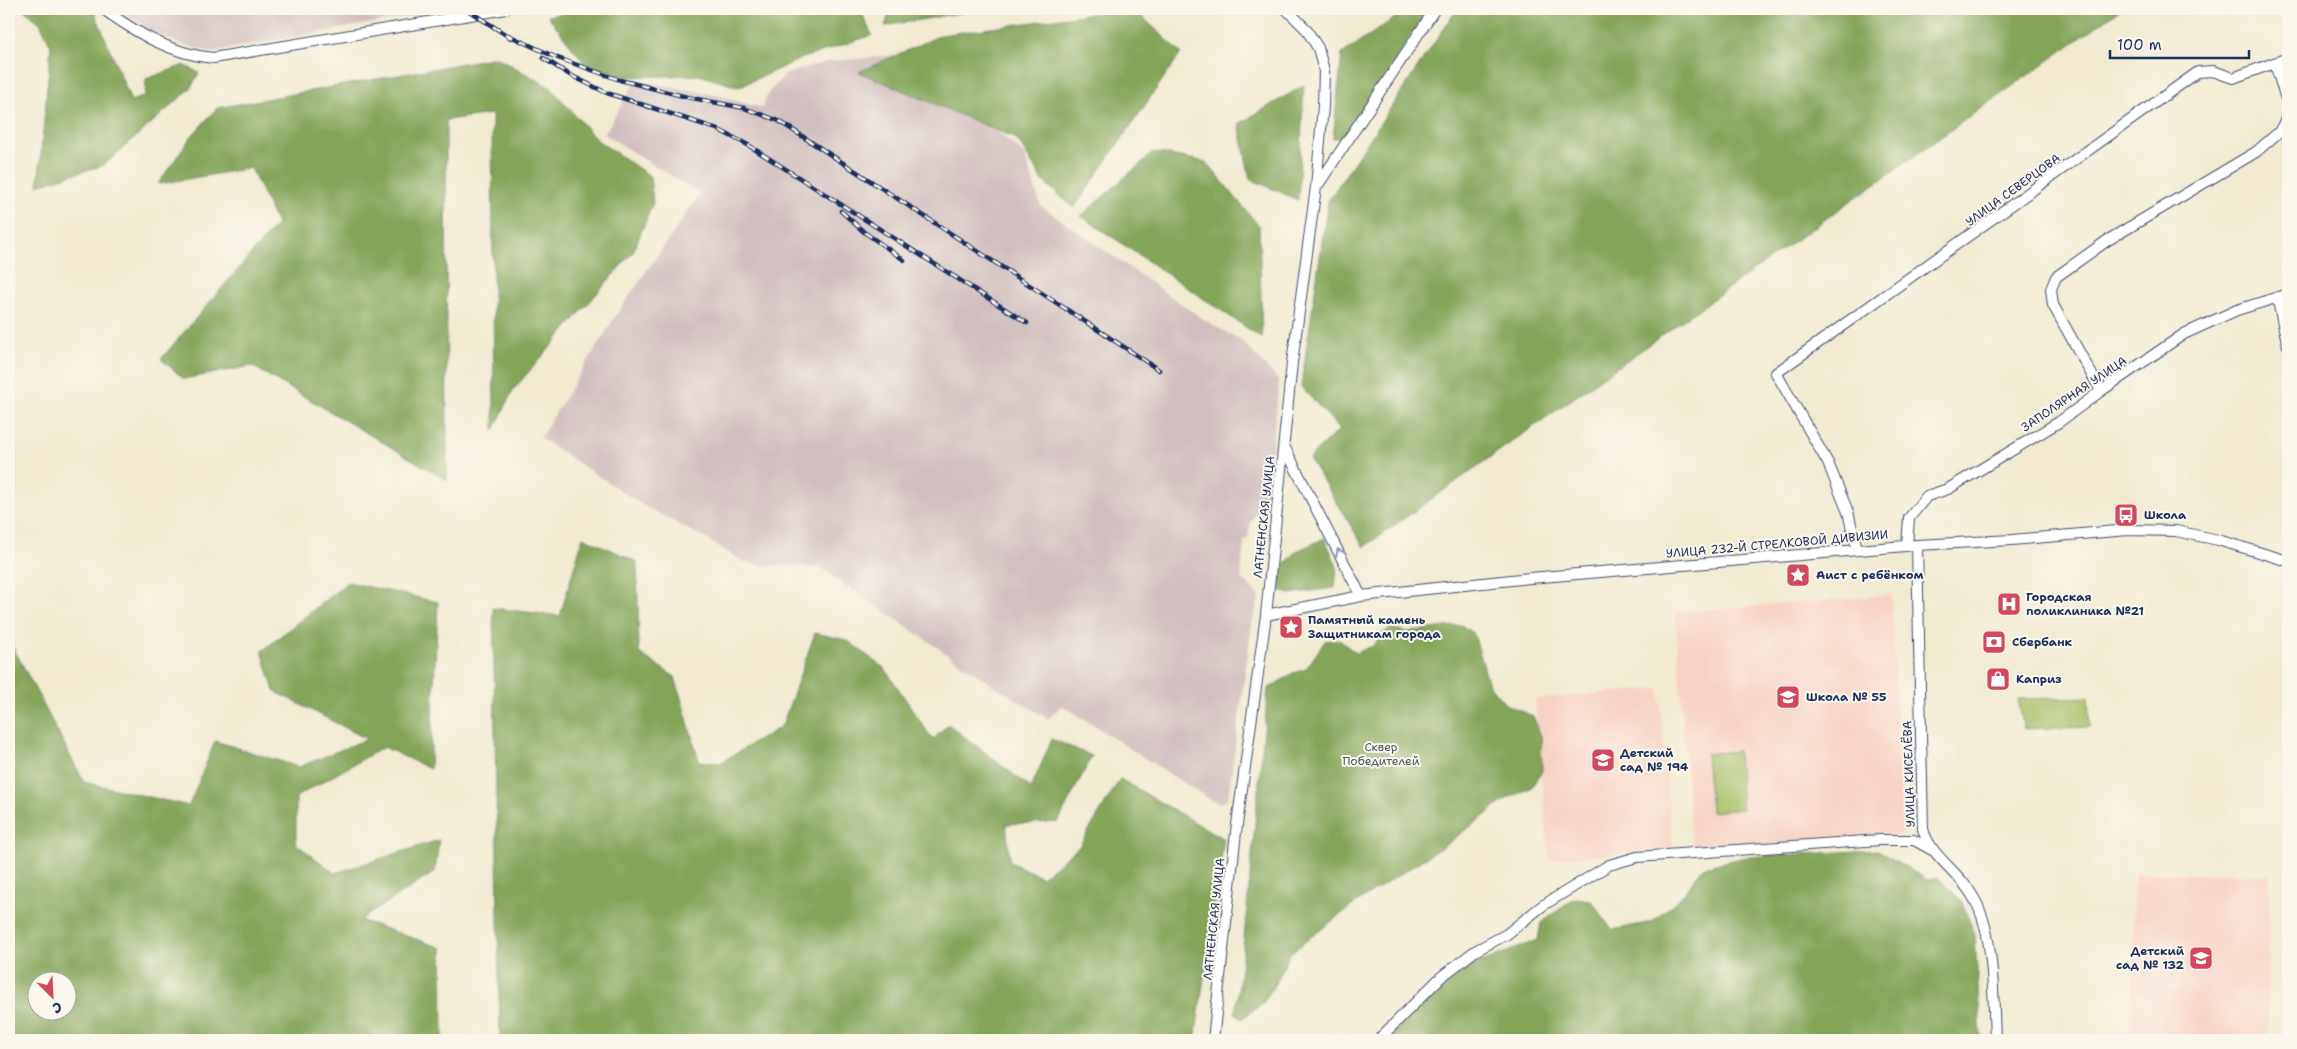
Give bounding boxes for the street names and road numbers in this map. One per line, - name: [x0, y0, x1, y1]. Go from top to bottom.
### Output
- street label: УЛИЦА СЕВЕРЦОВА: [1962, 150, 2064, 230]
- street label: ЗАПОЛЯРНАЯ УЛИЦА: [2018, 353, 2130, 435]
- street label: ЛАТНЕНСКАЯ УЛИЦА: [1250, 455, 1278, 579]
- street label: УЛИЦА 232-Й СТРЕЛКОВОЙ ДИВИЗИИ: [1665, 526, 1889, 562]
- street label: УЛИЦА КИСЕЛЁВА: [1899, 720, 1919, 828]
- street label: ЛАТНЕНСКАЯ УЛИЦА: [1200, 857, 1228, 981]

